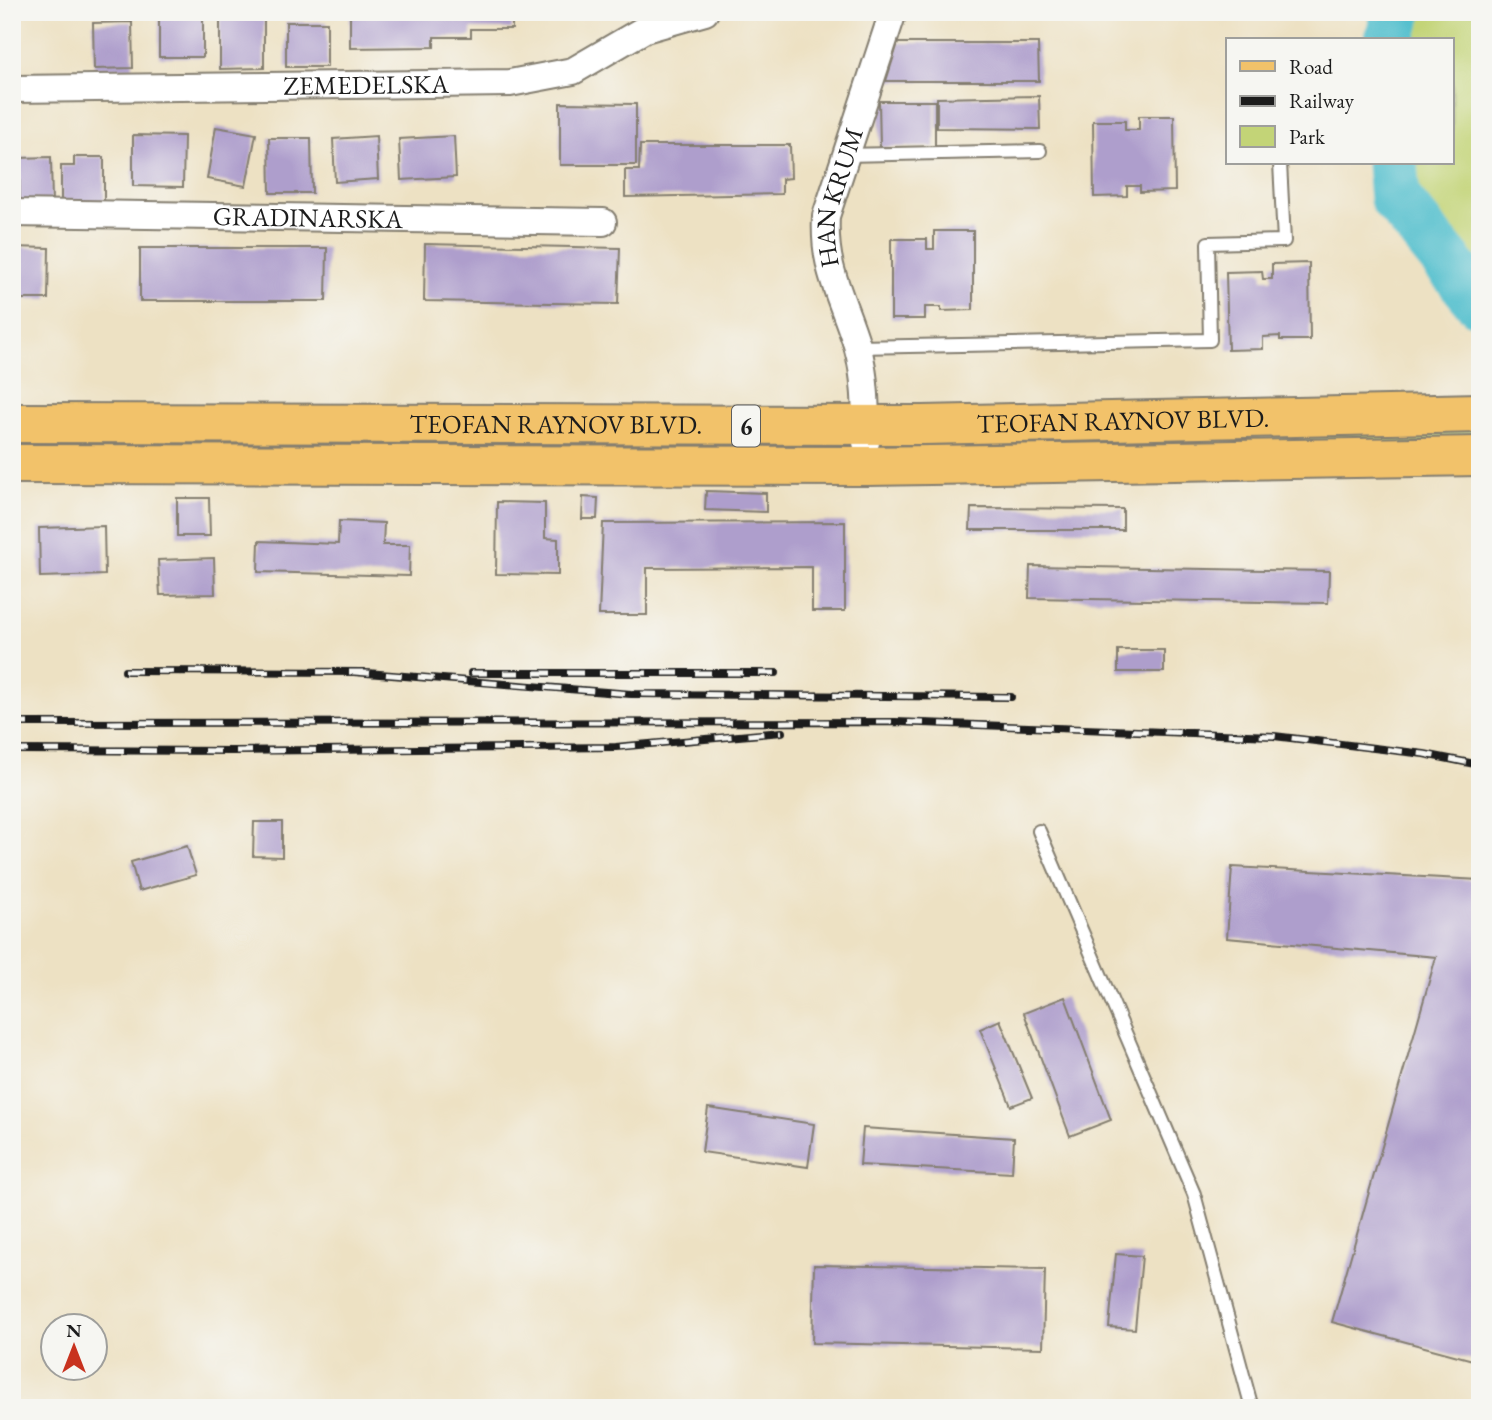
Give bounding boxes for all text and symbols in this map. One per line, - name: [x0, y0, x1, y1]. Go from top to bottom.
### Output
- legend: [1226, 38, 1454, 164]
- text: Road: [1289, 53, 1333, 80]
- street label: ZEMEDELSKA: [283, 67, 450, 103]
- text: Railway: [1289, 87, 1355, 114]
- street label: HAN KRUM: [808, 123, 871, 270]
- text: Park: [1289, 123, 1326, 150]
- street label: GRADINARSKA: [213, 199, 404, 236]
- street label: TEOFAN RAYNOV BLVD.: [976, 401, 1270, 441]
- road number: 6: [732, 405, 760, 446]
- street label: TEOFAN RAYNOV BLVD.: [410, 407, 702, 442]
- north arrow: [38, 1312, 108, 1382]
- text: N: [66, 1318, 82, 1343]

